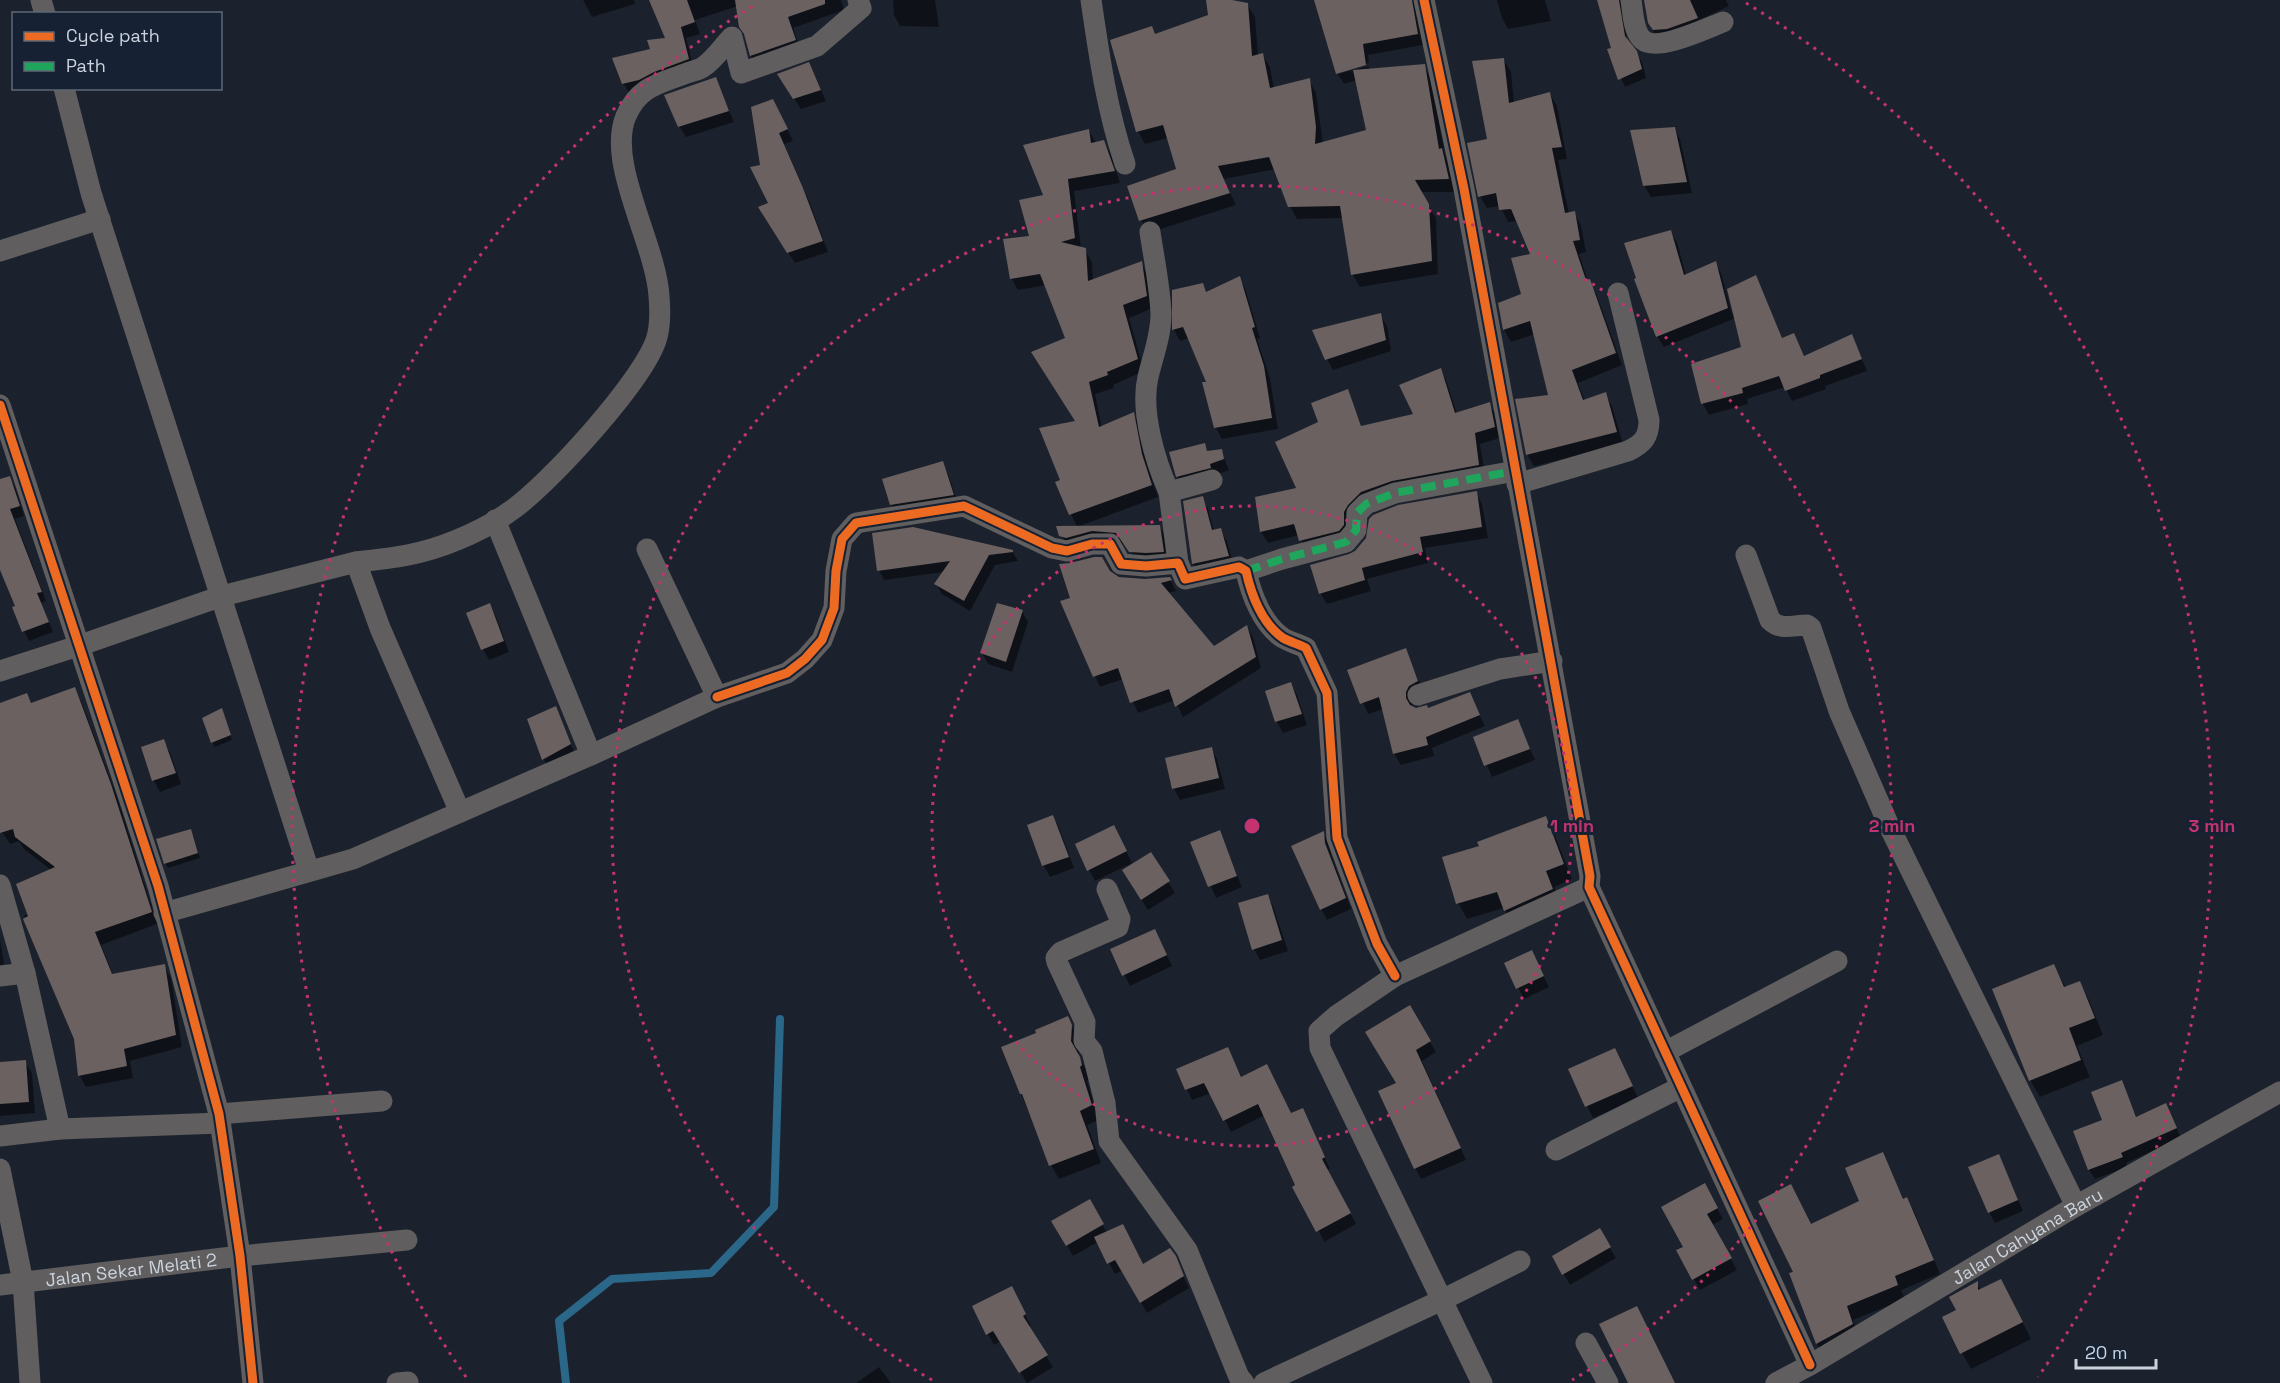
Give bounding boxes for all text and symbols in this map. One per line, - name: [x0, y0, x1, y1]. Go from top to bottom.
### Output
- legend: [12, 12, 222, 90]
- text: Cycle path: [66, 24, 160, 47]
- text: Path: [66, 54, 106, 77]
- text: 1 min: [1550, 814, 1594, 837]
- text: 2 min: [1869, 814, 1915, 837]
- text: 3 min: [2189, 814, 2235, 837]
- centre of rings: [1242, 816, 1262, 836]
- street label: Jalan Cahyana Baru: [1947, 1182, 2106, 1289]
- street label: Jalan Sekar Melati 2: [44, 1247, 218, 1291]
- scale bar: [2076, 1332, 2156, 1370]
- text: 20 m: [2085, 1341, 2128, 1364]

